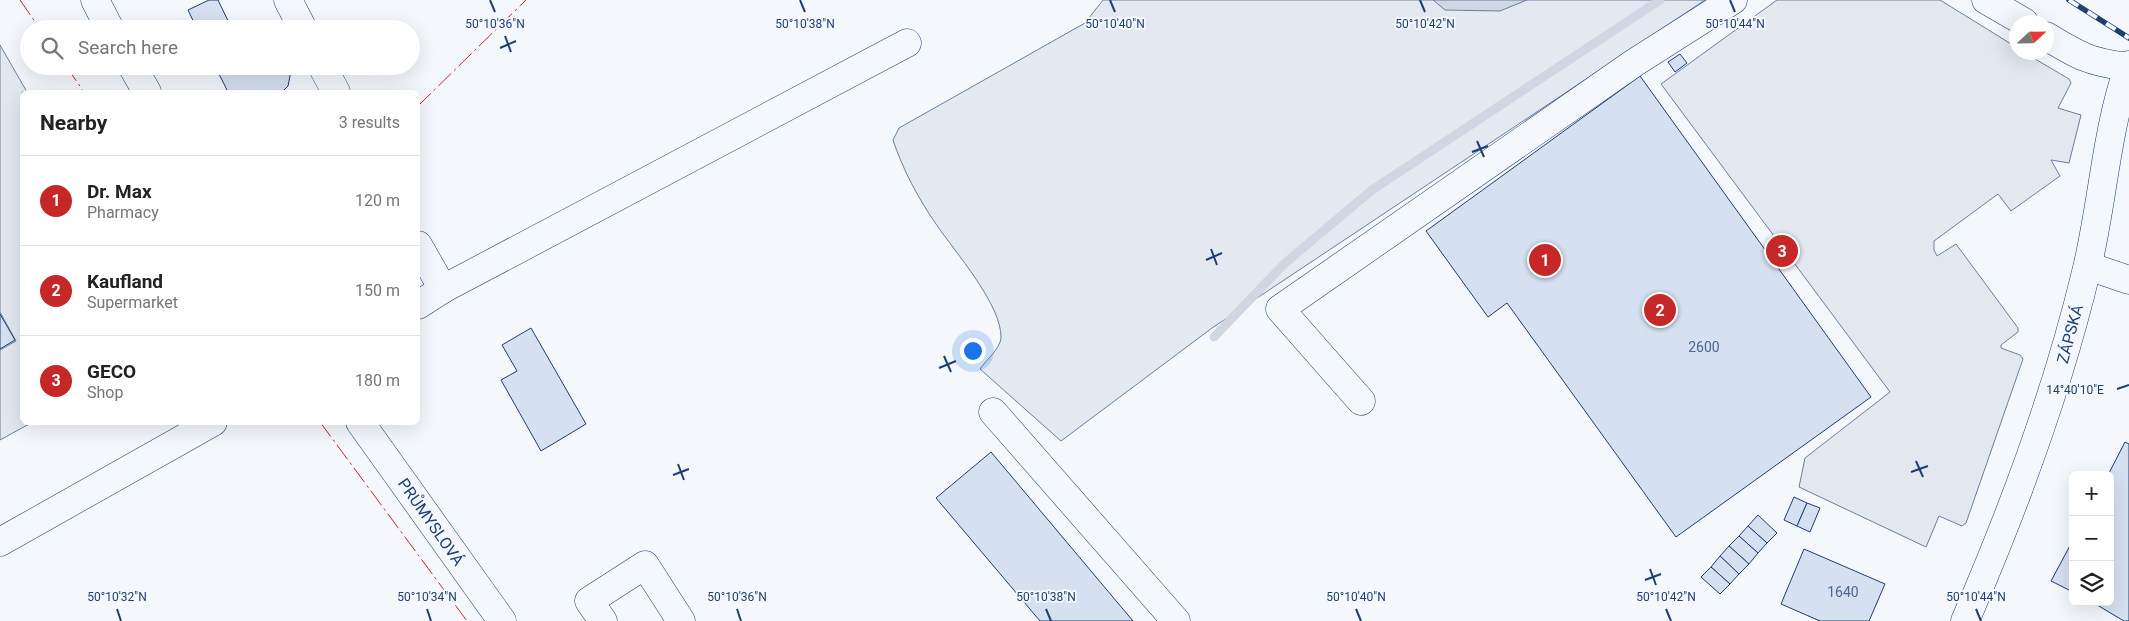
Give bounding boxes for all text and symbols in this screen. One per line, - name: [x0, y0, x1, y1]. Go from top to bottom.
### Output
- north arrow: [2009, 15, 2054, 60]
- text: 50°10'36"N: [465, 17, 525, 31]
- text: 50°10'38"N: [775, 17, 835, 31]
- text: 50°10'40"N: [1085, 17, 1145, 31]
- text: 50°10'42"N: [1395, 17, 1455, 31]
- text: 50°10'44"N: [1705, 17, 1765, 31]
- search box: [20, 20, 420, 75]
- icon: search: [38, 34, 66, 62]
- text: Search here: [78, 36, 178, 59]
- text: Nearby: [40, 111, 107, 135]
- text: 3 results: [339, 113, 400, 132]
- text: Dr. Max: [87, 180, 152, 203]
- text: 1: [51, 191, 61, 210]
- text: 120 m: [355, 191, 400, 210]
- text: Pharmacy: [87, 203, 159, 222]
- pin: 3: [1766, 232, 1798, 270]
- pin: 1: [1529, 241, 1561, 279]
- text: Kaufland: [87, 270, 163, 293]
- text: 2: [51, 281, 61, 300]
- text: 150 m: [355, 281, 400, 300]
- pin: 2: [1644, 291, 1676, 329]
- text: Supermarket: [87, 293, 178, 312]
- street label: ZÁPSKÁ: [2053, 302, 2087, 366]
- your location: [960, 338, 986, 364]
- house number: 2600: [1688, 339, 1720, 355]
- text: GECO: [87, 360, 136, 383]
- text: 3: [51, 371, 61, 390]
- text: 180 m: [355, 371, 400, 390]
- text: Shop: [87, 383, 123, 402]
- text: 14°40'10"E: [2046, 383, 2104, 397]
- map controls: [2069, 471, 2114, 606]
- button: +: [2069, 471, 2114, 516]
- street label: PRŮMYSLOVÁ: [394, 474, 469, 570]
- button: −: [2069, 516, 2114, 561]
- button: layers: [2069, 561, 2114, 606]
- house number: 1640: [1827, 584, 1859, 600]
- text: 50°10'32"N: [87, 590, 147, 604]
- text: 50°10'34"N: [397, 590, 457, 604]
- text: 50°10'36"N: [707, 590, 767, 604]
- text: 50°10'38"N: [1016, 590, 1076, 604]
- text: 50°10'40"N: [1326, 590, 1386, 604]
- text: 50°10'42"N: [1636, 590, 1696, 604]
- text: 50°10'44"N: [1946, 590, 2006, 604]

